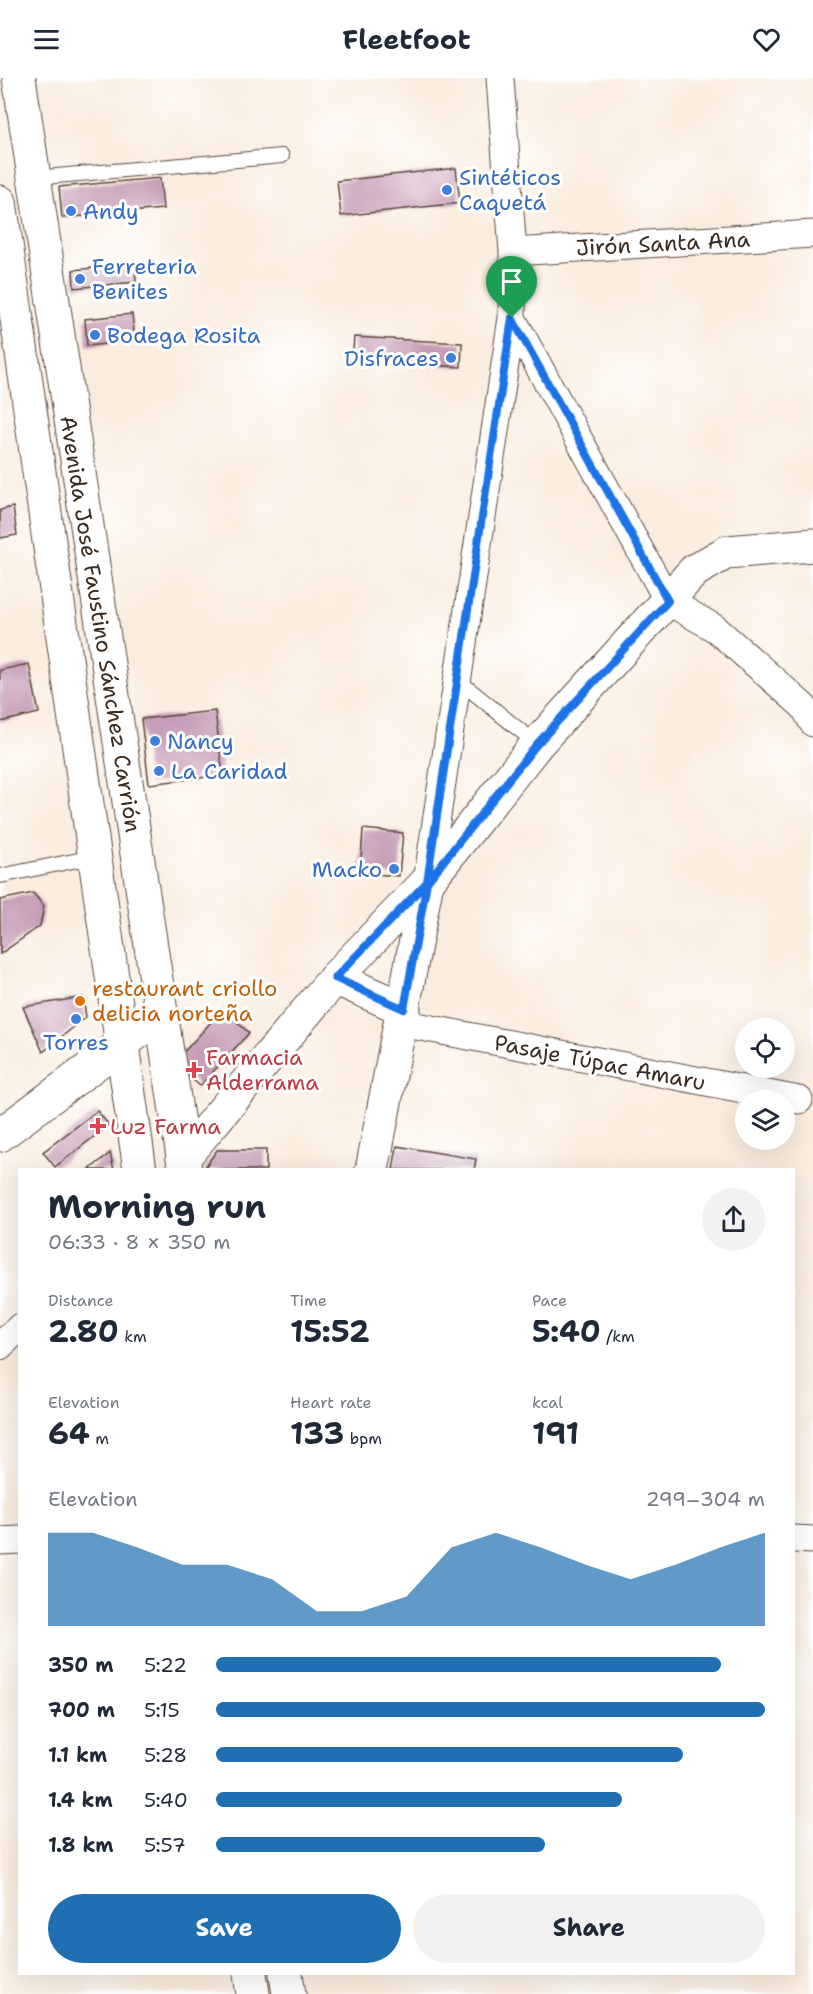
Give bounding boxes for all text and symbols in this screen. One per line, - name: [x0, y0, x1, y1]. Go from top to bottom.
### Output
- text: Fleetfoot: [342, 21, 471, 58]
- icon: menu: [30, 23, 63, 56]
- icon: heart: [750, 23, 783, 56]
- place label: Sintéticos Caquetá: [459, 163, 561, 217]
- marker: Sintéticos Caquetá: [440, 183, 454, 197]
- place label: Andy: [83, 197, 139, 226]
- marker: Andy: [64, 204, 78, 218]
- street label: Jirón Santa Ana: [575, 224, 751, 263]
- place label: Ferreteria Benites: [92, 252, 197, 306]
- pin: [486, 256, 537, 318]
- icon: arrive: [495, 265, 528, 298]
- marker: Ferreteria Benites: [73, 272, 87, 286]
- place label: Bodega Rosita: [107, 321, 261, 350]
- marker: Bodega Rosita: [88, 328, 102, 342]
- place label: Disfraces: [344, 344, 439, 373]
- marker: Disfraces: [444, 351, 458, 365]
- street label: Avenida José Faustino Sánchez Carrión: [53, 414, 148, 835]
- place label: Nancy: [167, 727, 234, 756]
- marker: Nancy: [148, 734, 162, 748]
- place label: La Caridad: [171, 757, 288, 786]
- marker: La Caridad: [152, 764, 166, 778]
- place label: Macko: [312, 855, 382, 884]
- marker: Macko: [387, 862, 401, 876]
- place label: restaurant criollo delicia norteña: [92, 974, 277, 1028]
- marker: restaurant criollo delicia norteña: [73, 994, 87, 1008]
- marker: Torres: [69, 1012, 83, 1026]
- map controls: [735, 1018, 795, 1150]
- button: locate: [735, 1018, 795, 1078]
- place label: Torres: [43, 1028, 109, 1057]
- street label: Pasaje Túpac Amaru: [492, 1028, 708, 1097]
- place label: Farmacia Alderrama: [206, 1043, 319, 1097]
- marker: Farmacia Alderrama: [187, 1063, 201, 1077]
- button: layers: [735, 1090, 795, 1150]
- place label: Luz Farma: [110, 1112, 221, 1141]
- marker: Luz Farma: [91, 1119, 105, 1133]
- text: Morning run: [48, 1184, 266, 1229]
- button: share: [702, 1188, 765, 1251]
- text: 06:33 · 8 × 350 m: [48, 1229, 231, 1255]
- text: Distance: [48, 1290, 114, 1311]
- text: Time: [290, 1290, 327, 1311]
- text: Pace: [532, 1290, 567, 1311]
- text: 2.80: [48, 1311, 119, 1352]
- text: 15:52: [290, 1311, 370, 1352]
- text: 5:40: [532, 1311, 601, 1352]
- text: km: [119, 1326, 147, 1347]
- text: /km: [601, 1326, 635, 1347]
- text: Elevation: [48, 1392, 120, 1413]
- text: Heart rate: [290, 1392, 372, 1413]
- text: kcal: [532, 1392, 563, 1413]
- text: 64: [48, 1413, 90, 1454]
- text: 133: [290, 1413, 344, 1454]
- text: 191: [532, 1413, 579, 1454]
- text: m: [90, 1428, 109, 1449]
- text: bpm: [344, 1428, 382, 1449]
- text: Elevation: [48, 1486, 138, 1512]
- text: 299–304 m: [646, 1486, 765, 1512]
- text: 350 m: [48, 1652, 113, 1678]
- text: 5:22: [144, 1652, 187, 1678]
- text: 700 m: [48, 1697, 115, 1723]
- text: 5:15: [144, 1697, 180, 1723]
- text: 1.1 km: [48, 1742, 107, 1768]
- text: 5:28: [144, 1742, 187, 1768]
- text: 1.4 km: [48, 1787, 113, 1813]
- text: 5:40: [144, 1787, 188, 1813]
- text: 1.8 km: [48, 1832, 114, 1858]
- text: 5:57: [144, 1832, 186, 1858]
- button: Save: [48, 1894, 401, 1963]
- button: Share: [413, 1894, 765, 1963]

